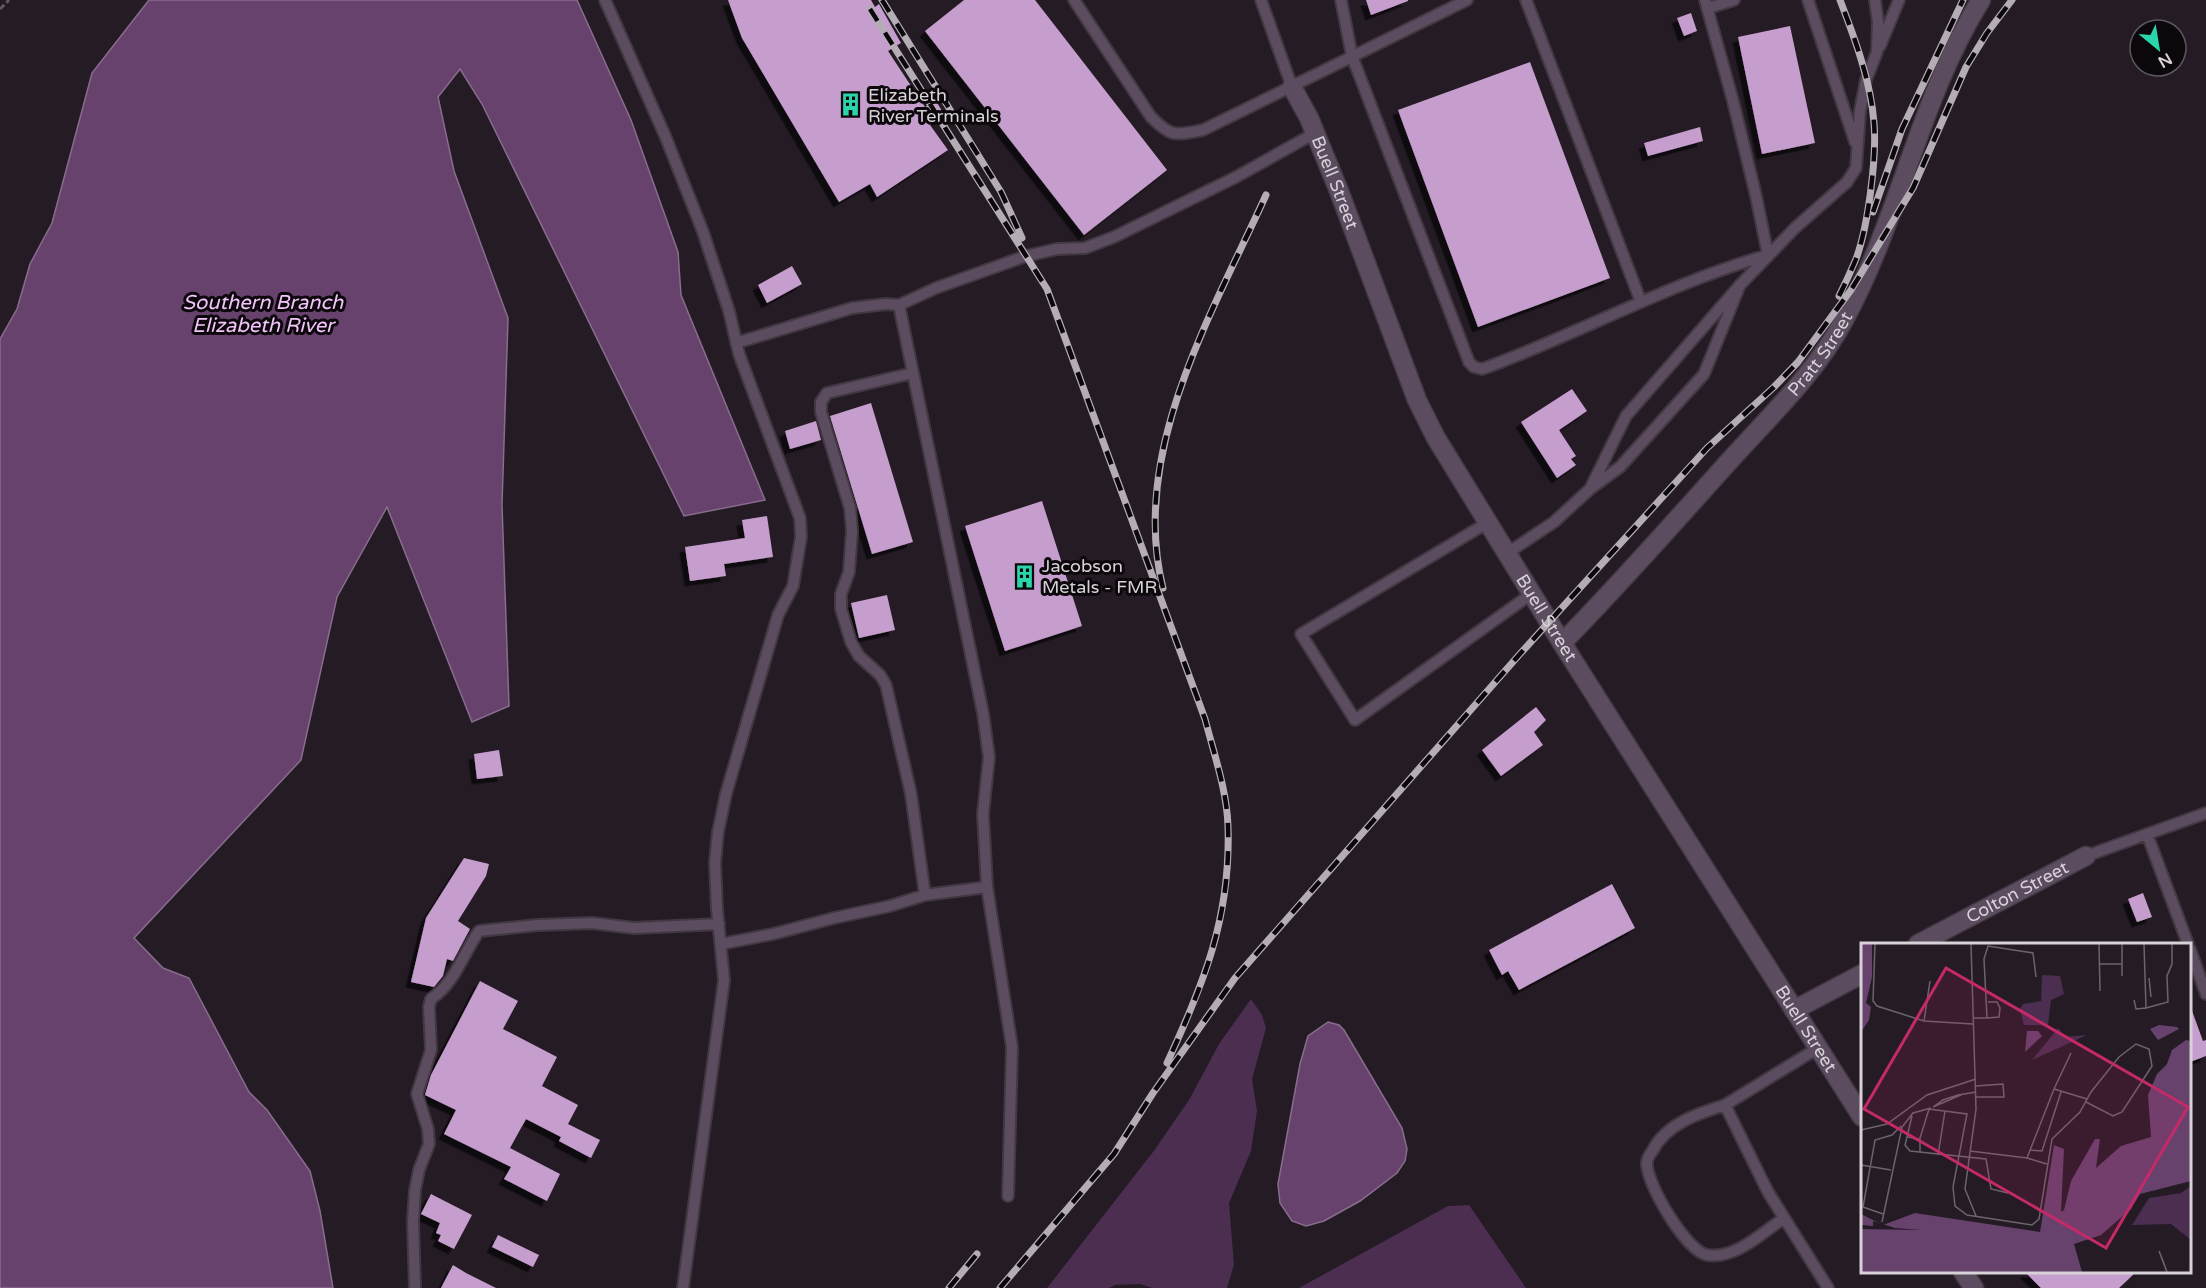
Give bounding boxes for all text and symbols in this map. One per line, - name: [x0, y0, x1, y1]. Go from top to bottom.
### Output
- north arrow: [2128, 18, 2188, 78]
- text: N: [2154, 48, 2176, 72]
- place label: Elizabeth River Terminals: [868, 84, 999, 127]
- building icon: Elizabeth River Terminals: [837, 92, 863, 118]
- street label: Buell Street: [1307, 133, 1363, 232]
- water label: Southern Branch Elizabeth River: [183, 291, 344, 338]
- street label: Pratt Street: [1783, 308, 1857, 401]
- place label: Jacobson Metals - FMR: [1042, 555, 1157, 598]
- building icon: Jacobson Metals - FMR: [1011, 563, 1037, 589]
- street label: Buell Street: [1511, 570, 1582, 666]
- street label: Colton Street: [1962, 856, 2072, 928]
- inset map: [1861, 943, 2191, 1273]
- street label: Buell Street: [1770, 981, 1842, 1076]

